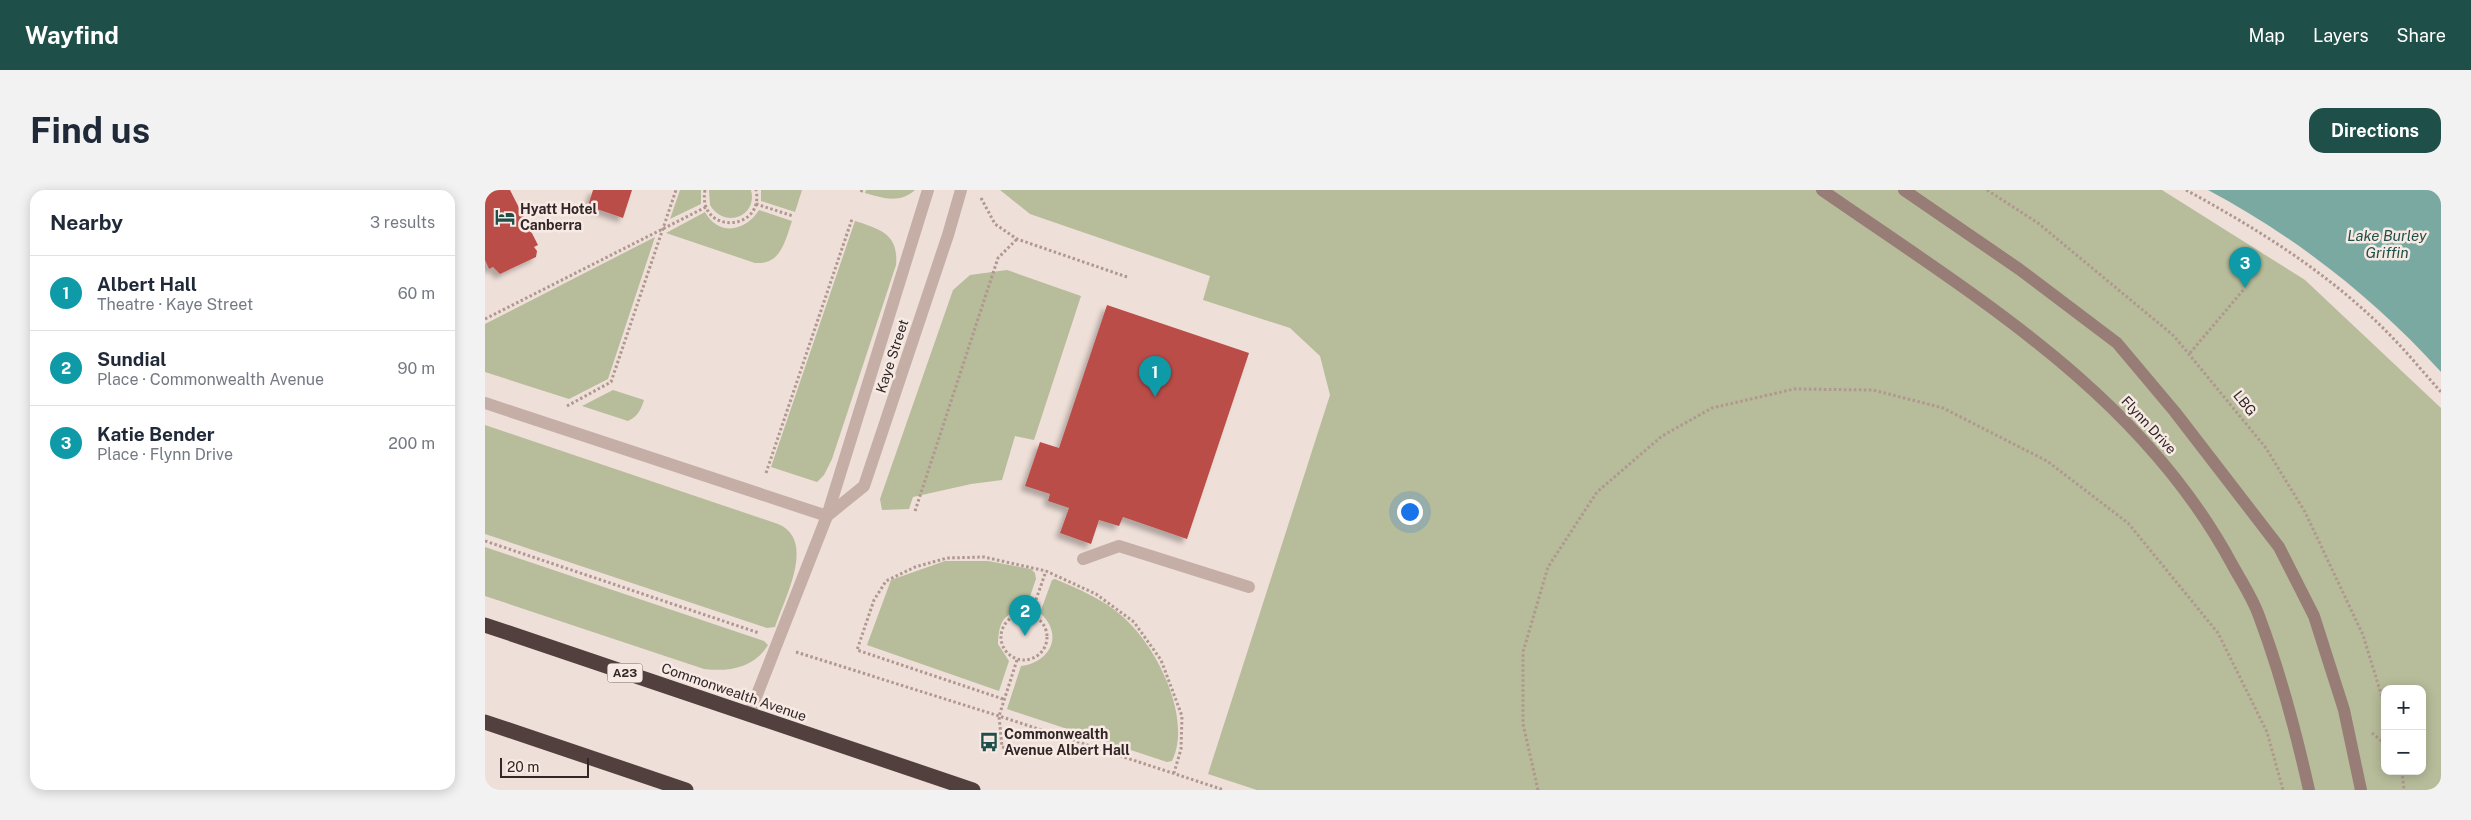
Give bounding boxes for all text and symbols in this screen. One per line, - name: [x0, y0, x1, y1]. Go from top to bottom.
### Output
- text: Wayfind: [25, 21, 119, 49]
- text: Map: [2249, 25, 2285, 46]
- text: Layers: [2313, 25, 2369, 46]
- text: Share: [2397, 25, 2446, 46]
- button: Directions: [2309, 108, 2441, 153]
- text: Find us: [30, 110, 150, 151]
- place label: Hyatt Hotel Canberra: [520, 201, 598, 233]
- hotel icon: Hyatt Hotel Canberra: [494, 206, 516, 228]
- text: Nearby: [50, 210, 123, 235]
- text: 3 results: [370, 213, 435, 232]
- water label: Lake Burley Griffin: [2347, 227, 2427, 261]
- pin: 3: [2229, 247, 2261, 288]
- text: Albert Hall: [97, 273, 197, 295]
- text: 1: [63, 284, 69, 303]
- text: 60 m: [398, 284, 435, 303]
- text: Theatre · Kaye Street: [97, 295, 253, 314]
- street label: Kaye Street: [873, 317, 911, 395]
- text: Sundial: [97, 348, 167, 370]
- pin: 1: [1139, 356, 1171, 397]
- text: 2: [61, 359, 71, 378]
- text: 90 m: [398, 359, 435, 378]
- text: Place · Commonwealth Avenue: [97, 370, 324, 389]
- street label: LBG: [2230, 387, 2260, 419]
- street label: Flynn Drive: [2118, 393, 2180, 457]
- text: Katie Bender: [97, 423, 215, 445]
- text: 3: [61, 434, 71, 453]
- text: 200 m: [388, 434, 435, 453]
- text: Place · Flynn Drive: [97, 445, 233, 464]
- your location: [1397, 499, 1423, 525]
- pin: 2: [1009, 595, 1041, 636]
- street label: Commonwealth Avenue: [659, 660, 809, 724]
- road number: A23: [607, 663, 643, 682]
- map controls: [2381, 685, 2426, 775]
- button: +: [2381, 685, 2426, 730]
- place label: Commonwealth Avenue Albert Hall: [1004, 726, 1130, 758]
- button: −: [2381, 730, 2426, 775]
- bus stop icon: Commonwealth Avenue Albert Hall: [978, 731, 1000, 753]
- scale bar: [500, 755, 589, 778]
- text: 20 m: [507, 759, 539, 775]

